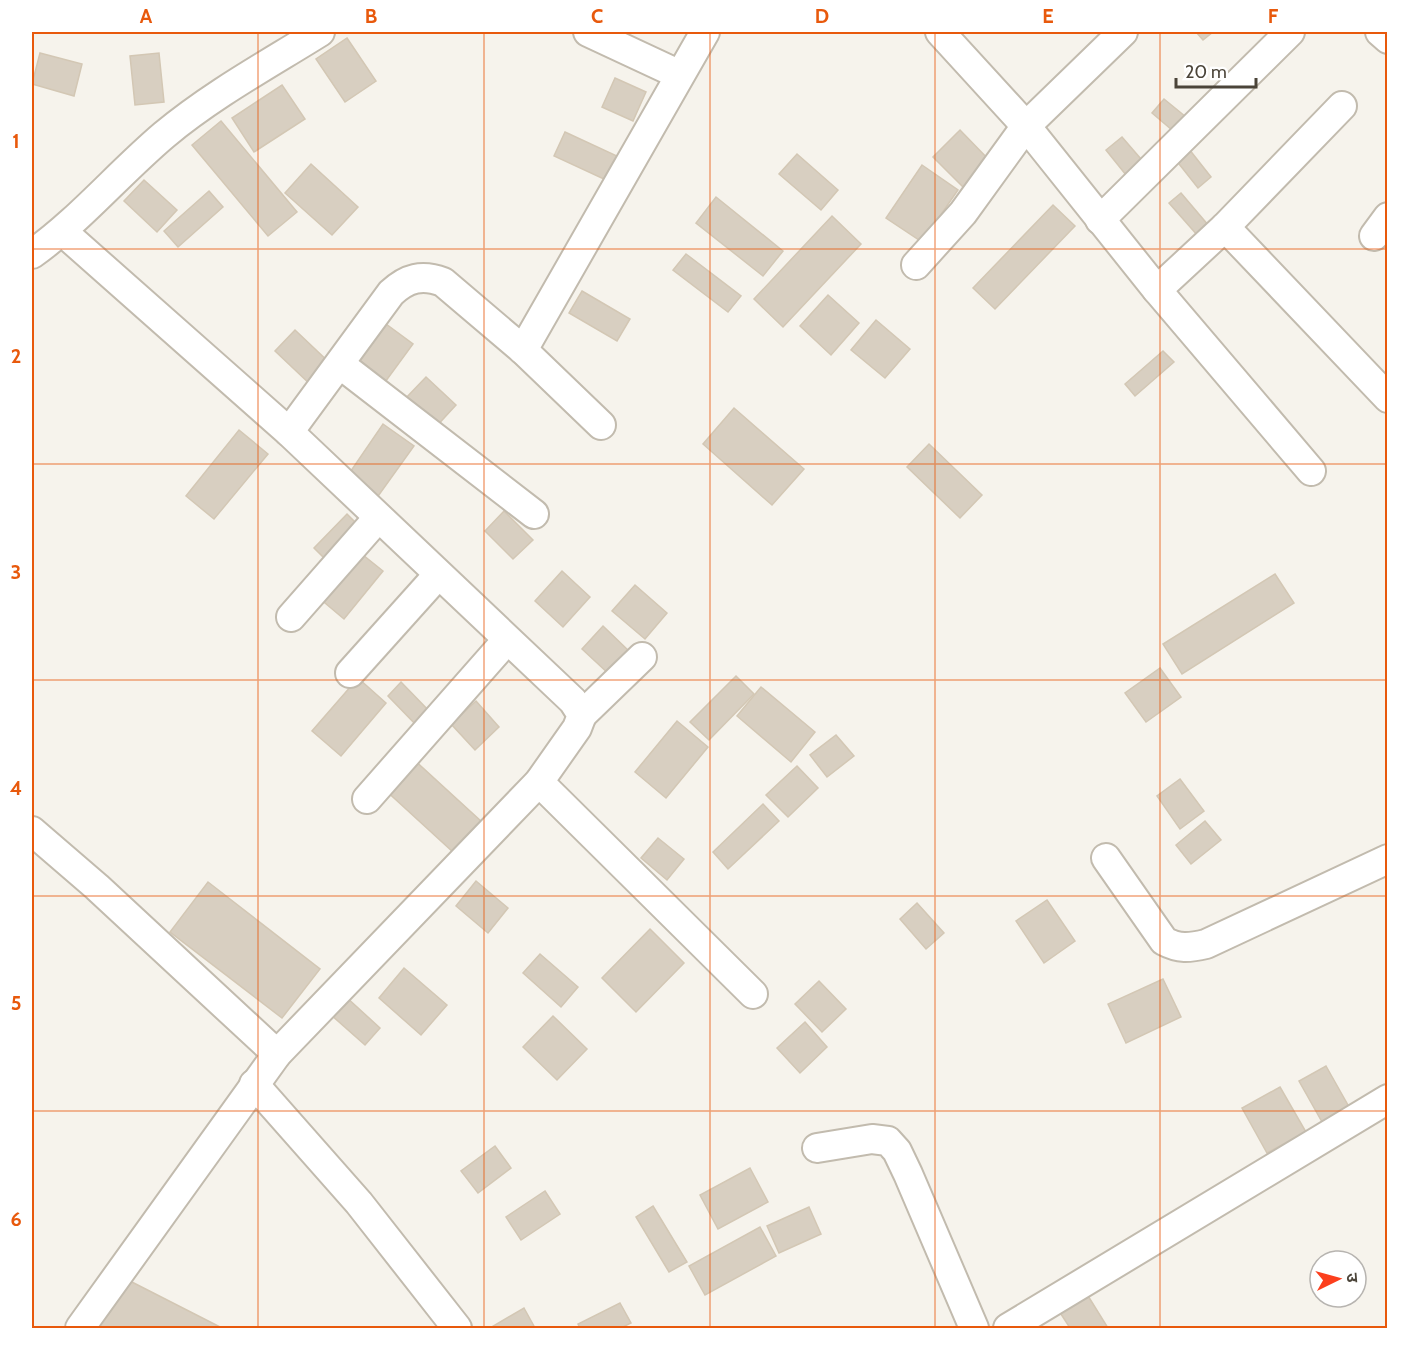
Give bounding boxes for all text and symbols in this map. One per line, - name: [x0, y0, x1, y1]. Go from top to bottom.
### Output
- text: A: [140, 4, 153, 28]
- text: B: [365, 4, 377, 28]
- text: C: [591, 4, 603, 28]
- text: D: [815, 4, 829, 28]
- text: E: [1042, 4, 1054, 28]
- text: F: [1268, 4, 1279, 28]
- scale bar: [1176, 51, 1256, 89]
- text: 20 m: [1185, 61, 1227, 83]
- text: 1: [12, 129, 20, 153]
- text: 2: [11, 344, 21, 368]
- text: 3: [11, 560, 21, 584]
- text: 4: [10, 776, 22, 800]
- text: 5: [11, 991, 21, 1015]
- text: 6: [10, 1207, 22, 1231]
- north arrow: [1308, 1249, 1368, 1309]
- text: उ: [1343, 1272, 1362, 1284]

